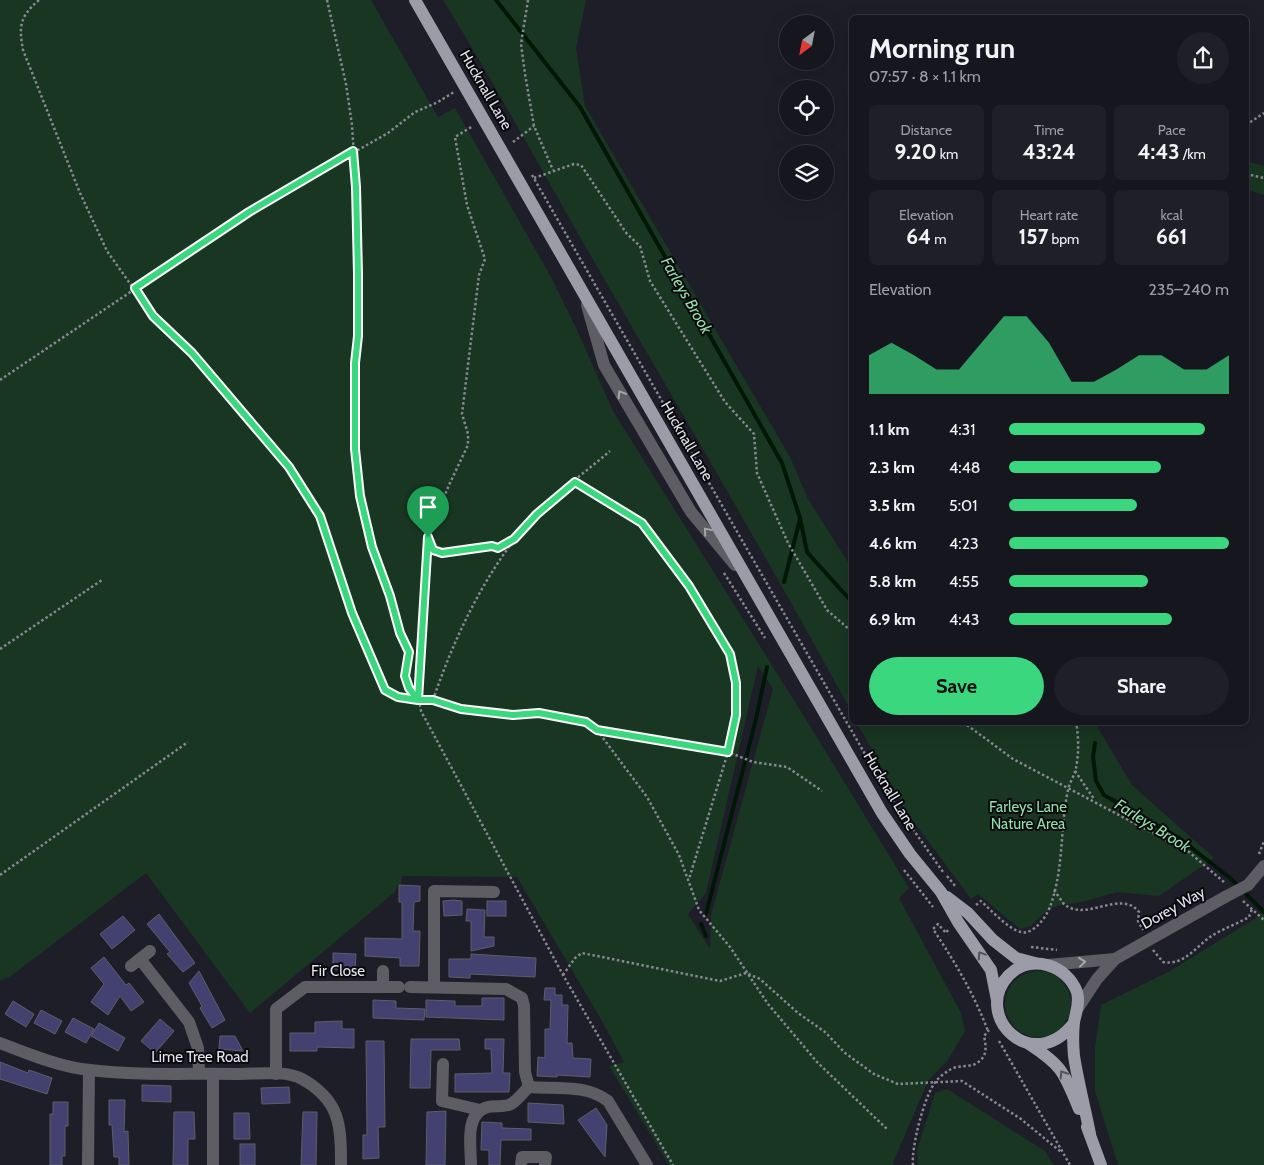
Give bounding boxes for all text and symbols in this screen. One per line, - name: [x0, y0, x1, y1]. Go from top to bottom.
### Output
- north arrow: [779, 15, 834, 70]
- map controls: [779, 15, 834, 200]
- text: Morning run: [869, 31, 1015, 65]
- button: share: [1177, 32, 1229, 84]
- street label: Hucknall Lane: [456, 47, 516, 133]
- text: 07:57 · 8 × 1.1 km: [869, 67, 981, 86]
- button: locate: [779, 80, 834, 135]
- text: Distance: [901, 121, 952, 139]
- text: Time: [1034, 121, 1064, 139]
- text: Pace: [1158, 121, 1186, 139]
- text: 9.20: [894, 139, 937, 164]
- text: 43:24: [1022, 139, 1076, 164]
- text: 4:43: [1138, 139, 1180, 164]
- button: layers: [779, 145, 834, 200]
- text: km: [937, 145, 958, 163]
- text: /km: [1180, 145, 1206, 163]
- text: Elevation: [899, 206, 954, 224]
- text: Heart rate: [1020, 206, 1078, 224]
- text: kcal: [1160, 206, 1183, 224]
- text: 64: [906, 224, 931, 249]
- text: 157: [1019, 224, 1048, 249]
- text: 661: [1156, 224, 1187, 249]
- text: m: [931, 230, 946, 248]
- text: bpm: [1048, 230, 1079, 248]
- water label: Farleys Brook: [657, 253, 717, 338]
- text: Elevation: [869, 280, 932, 299]
- text: 235–240 m: [1148, 280, 1229, 299]
- one-way arrow: [618, 390, 628, 399]
- street label: Hucknall Lane: [657, 398, 717, 484]
- text: 1.1 km: [869, 420, 909, 439]
- text: 4:31: [949, 420, 975, 439]
- text: 2.3 km: [869, 458, 915, 477]
- text: 4:48: [949, 458, 981, 477]
- pin: [407, 486, 449, 537]
- icon: arrive: [414, 493, 442, 521]
- text: 3.5 km: [869, 496, 915, 515]
- text: 5:01: [949, 496, 977, 515]
- one-way arrow: [704, 528, 713, 537]
- text: 4.6 km: [869, 534, 917, 553]
- text: 4:23: [949, 534, 979, 553]
- text: 5.8 km: [869, 572, 916, 591]
- text: 4:55: [949, 572, 979, 591]
- text: 6.9 km: [869, 610, 916, 629]
- text: 4:43: [949, 610, 979, 629]
- button: Save: [869, 657, 1044, 715]
- button: Share: [1054, 657, 1229, 715]
- street label: Hucknall Lane: [859, 748, 921, 834]
- water label: Farleys Brook: [1111, 795, 1195, 857]
- park label: Farleys Lane Nature Area: [989, 798, 1067, 833]
- street label: Dorey Way: [1138, 883, 1208, 933]
- one-way arrow: [978, 951, 987, 961]
- one-way arrow: [1078, 957, 1086, 968]
- street label: Fir Close: [311, 962, 365, 980]
- street label: Lime Tree Road: [151, 1048, 249, 1066]
- one-way arrow: [1059, 1070, 1069, 1079]

